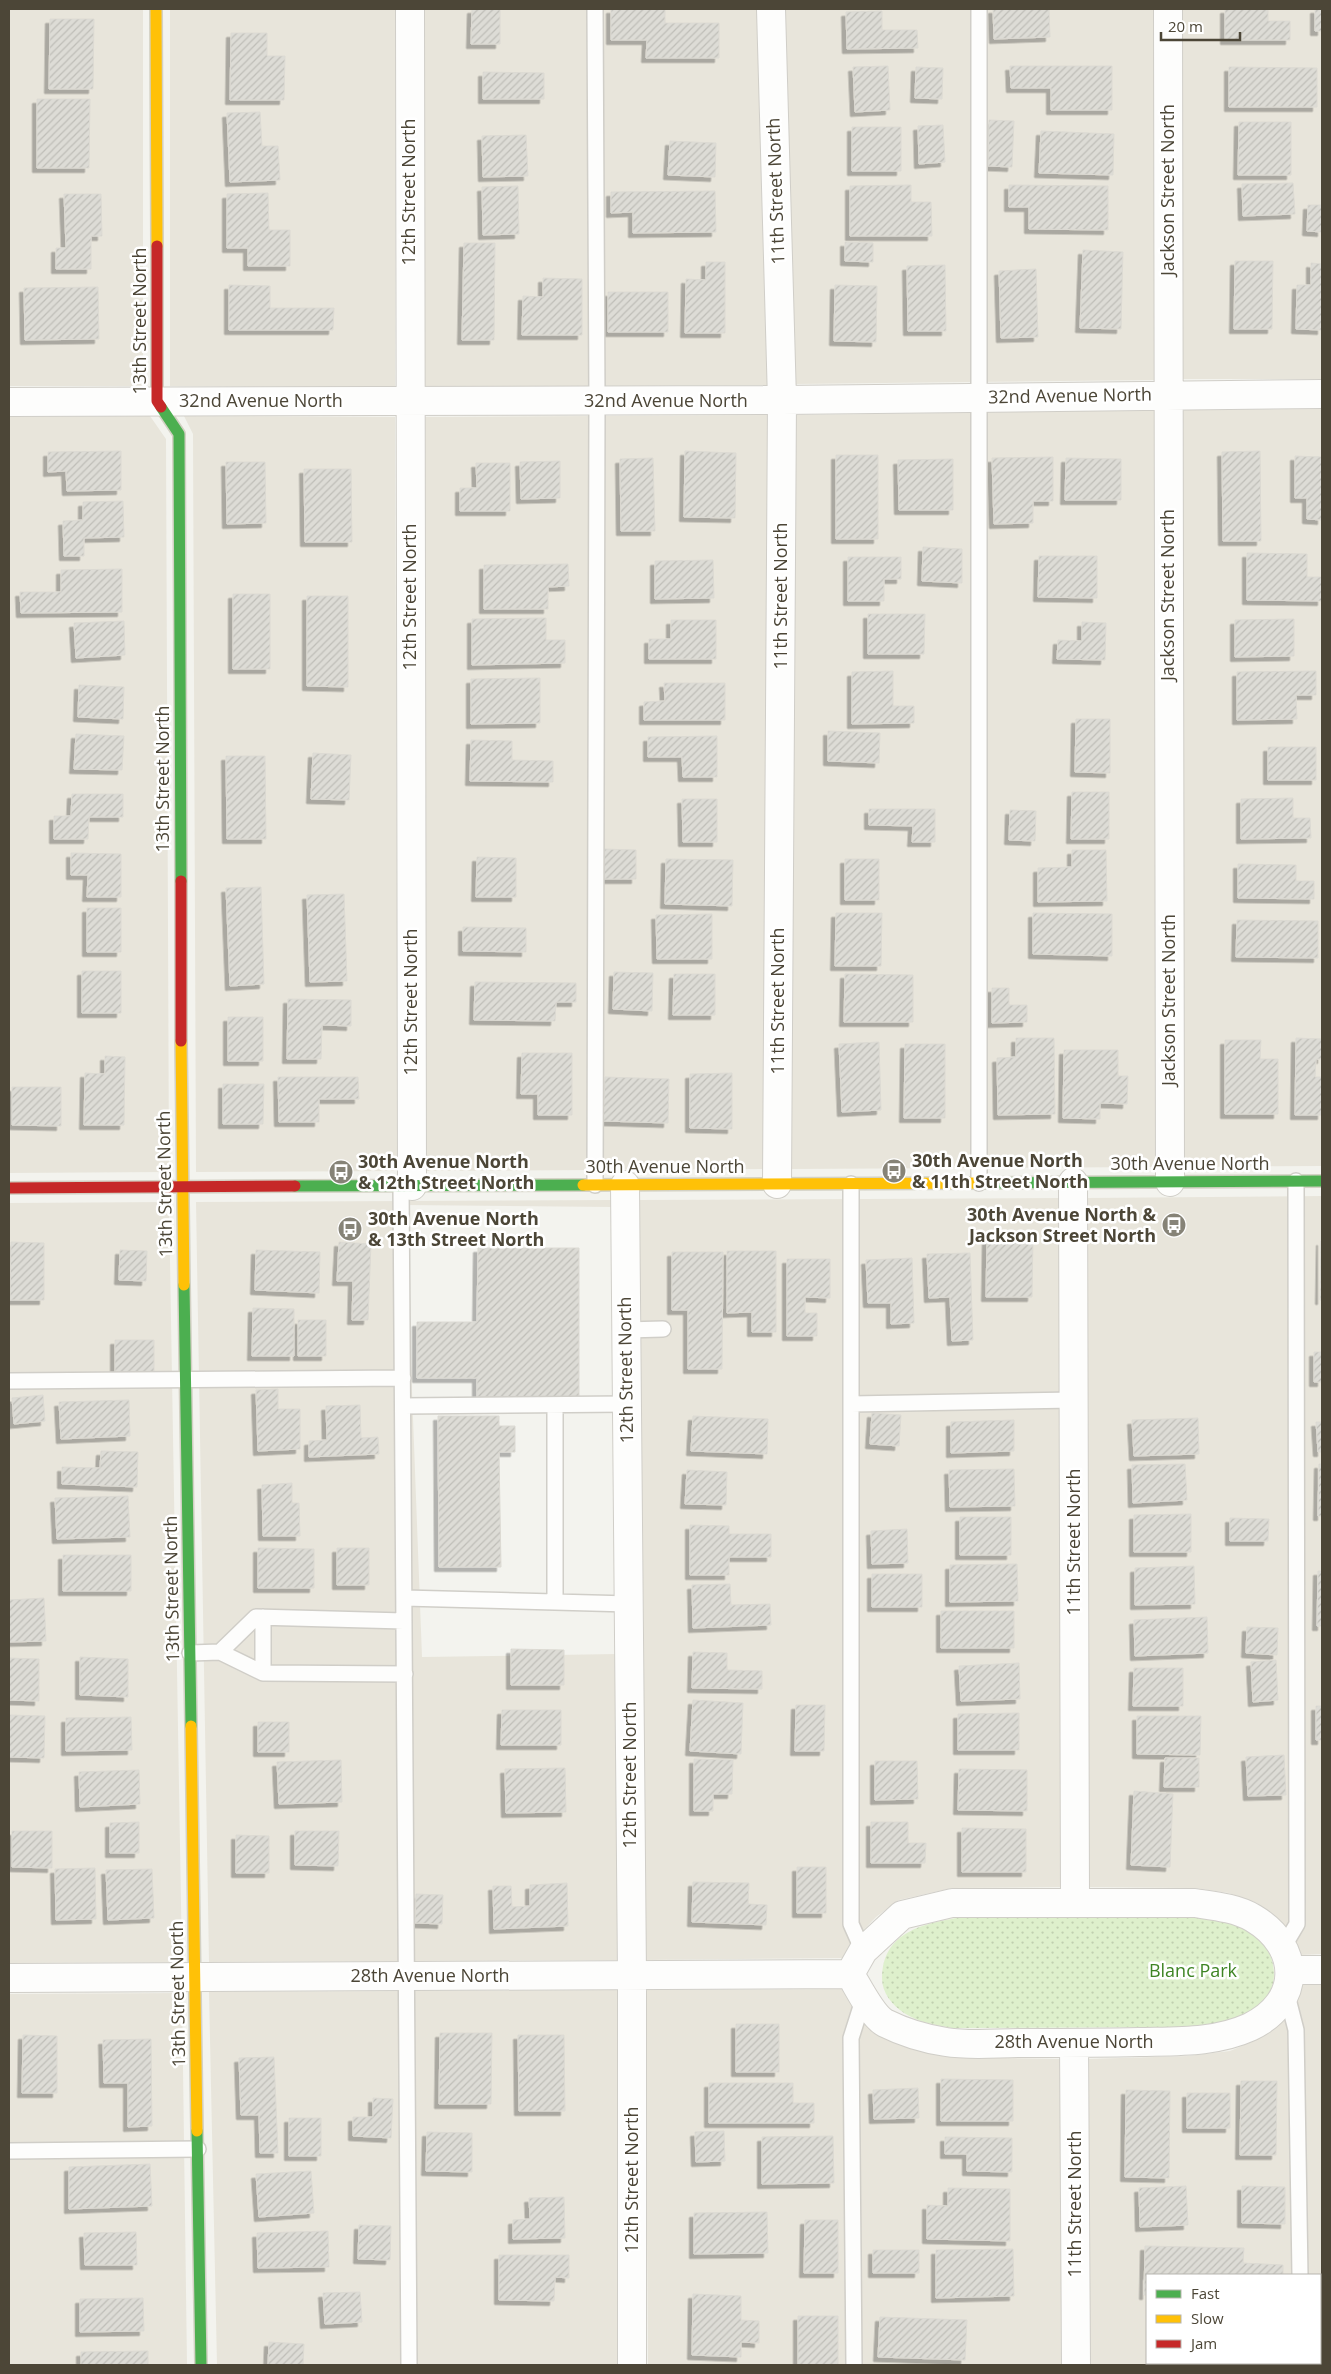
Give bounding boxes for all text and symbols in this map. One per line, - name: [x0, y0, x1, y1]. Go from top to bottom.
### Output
- scale bar: [1161, 10, 1240, 42]
- text: 20 m: [1168, 16, 1203, 36]
- street label: Jackson Street North: [1155, 104, 1179, 278]
- street label: 11th Street North: [760, 117, 790, 265]
- street label: 12th Street North: [396, 119, 420, 265]
- street label: 13th Street North: [127, 248, 151, 394]
- street label: 32nd Avenue North: [988, 382, 1152, 408]
- street label: 32nd Avenue North: [179, 388, 343, 412]
- street label: 32nd Avenue North: [584, 388, 748, 412]
- street label: Jackson Street North: [1155, 509, 1179, 683]
- street label: 11th Street North: [768, 523, 792, 669]
- street label: 12th Street North: [397, 524, 421, 670]
- street label: 13th Street North: [150, 706, 174, 852]
- street label: Jackson Street North: [1156, 914, 1180, 1088]
- street label: 11th Street North: [765, 928, 789, 1074]
- street label: 12th Street North: [398, 929, 422, 1075]
- street label: 13th Street North: [151, 1110, 177, 1258]
- place label: 30th Avenue North & 11th Street North: [912, 1148, 1088, 1193]
- place label: 30th Avenue North & 12th Street North: [358, 1149, 534, 1194]
- street label: 30th Avenue North: [1110, 1151, 1270, 1175]
- street label: 30th Avenue North: [585, 1154, 745, 1178]
- bus stop icon: 30th Avenue North & 11th Street North: [881, 1158, 907, 1184]
- bus stop icon: 30th Avenue North & 12th Street North: [328, 1159, 354, 1185]
- place label: 30th Avenue North & Jackson Street North: [967, 1202, 1156, 1247]
- place label: 30th Avenue North & 13th Street North: [368, 1206, 544, 1251]
- bus stop icon: 30th Avenue North & Jackson Street North: [1161, 1212, 1187, 1238]
- bus stop icon: 30th Avenue North & 13th Street North: [337, 1216, 363, 1242]
- street label: 12th Street North: [612, 1296, 638, 1444]
- street label: 11th Street North: [1061, 1469, 1085, 1615]
- street label: 13th Street North: [158, 1515, 184, 1663]
- street label: 12th Street North: [617, 1702, 641, 1848]
- street label: 13th Street North: [164, 1920, 190, 2068]
- park label: Blanc Park: [1149, 1958, 1238, 1982]
- street label: 28th Avenue North: [350, 1963, 510, 1987]
- street label: 28th Avenue North: [994, 2029, 1154, 2053]
- street label: 12th Street North: [619, 2107, 643, 2253]
- street label: 11th Street North: [1062, 2131, 1086, 2277]
- legend: [1146, 2274, 1321, 2364]
- text: Fast: [1191, 2283, 1220, 2303]
- text: Slow: [1191, 2308, 1224, 2328]
- text: Jam: [1189, 2333, 1217, 2353]

